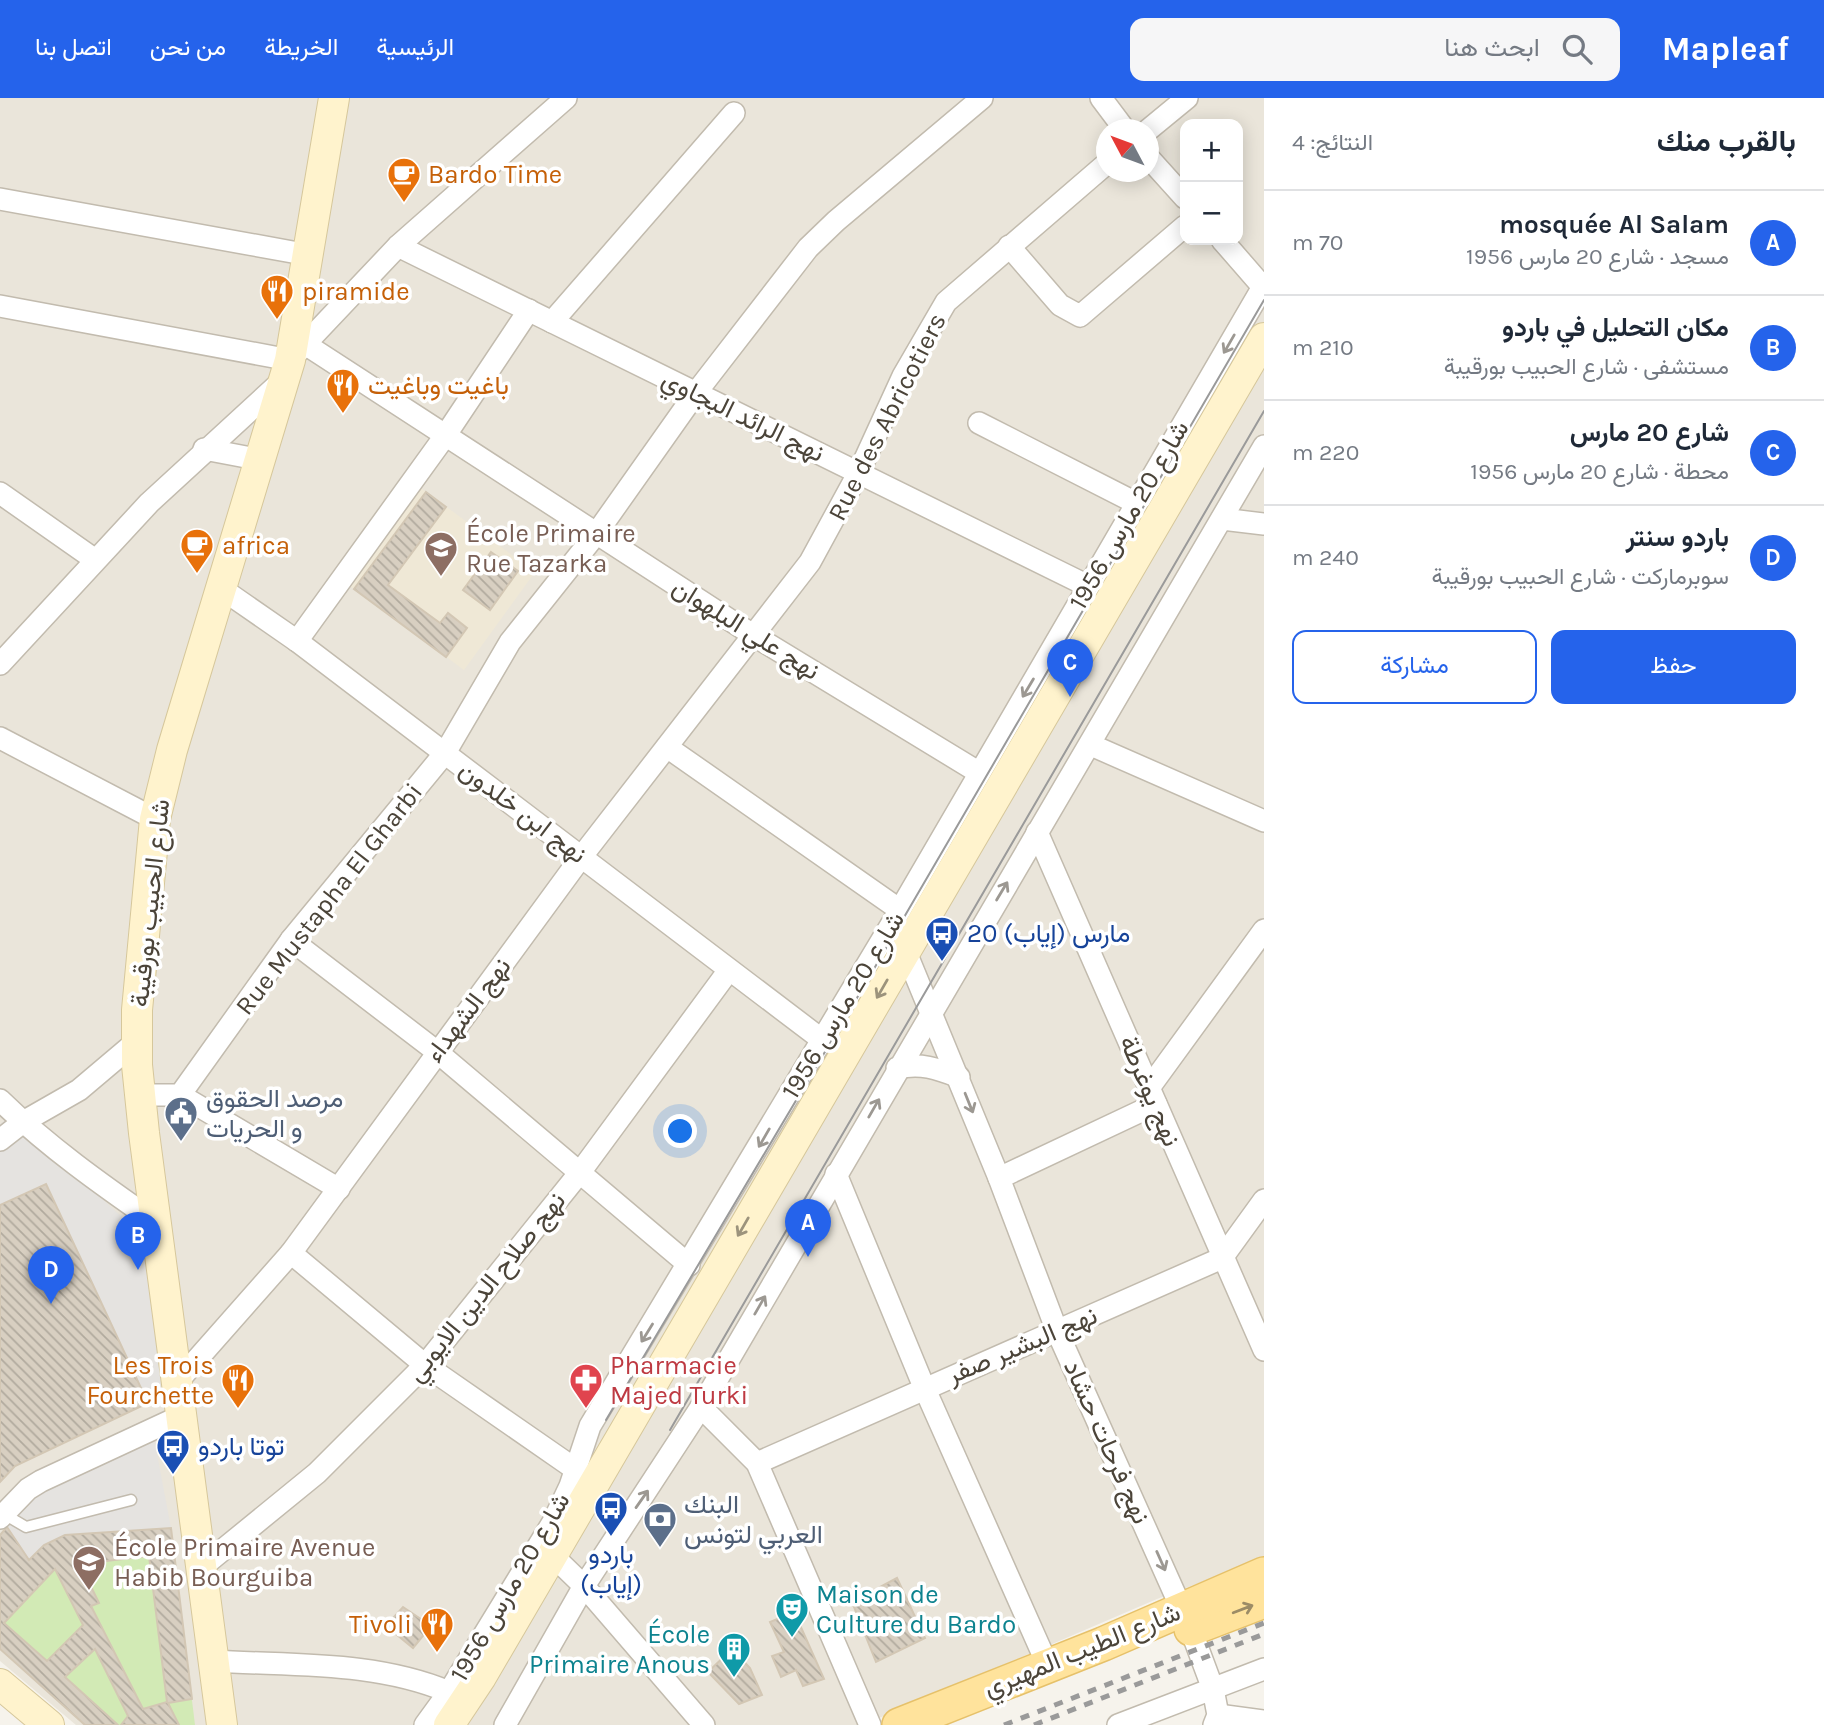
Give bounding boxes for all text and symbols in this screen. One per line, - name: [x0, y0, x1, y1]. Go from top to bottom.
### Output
- search box: [1130, 18, 1620, 81]
- icon: search: [1558, 30, 1596, 68]
- text: Mapleaf: [1662, 30, 1789, 68]
- text: ابحث هنا: [1444, 32, 1540, 63]
- text: اتصل بنا: [35, 33, 112, 61]
- text: من نحن: [150, 33, 226, 61]
- text: الخريطة: [264, 33, 338, 61]
- text: الرئيسية: [376, 33, 454, 61]
- north arrow: [1096, 119, 1159, 182]
- map controls: [1180, 119, 1243, 245]
- button: +: [1180, 119, 1243, 182]
- text: بالقرب منك: [1657, 123, 1796, 159]
- text: النتائج: 4: [1292, 129, 1373, 156]
- cafe icon: Bardo Time: [385, 155, 423, 204]
- place label: Bardo Time: [428, 159, 562, 190]
- button: −: [1180, 182, 1243, 245]
- text: mosquée Al Salam: [1499, 209, 1729, 240]
- text: 70 m: [1292, 229, 1343, 256]
- text: A: [1766, 229, 1780, 256]
- text: مسجد · شارع 20 مارس 1956: [1466, 243, 1729, 270]
- restaurant icon: piramide: [258, 272, 296, 321]
- place label: piramide: [302, 276, 409, 307]
- street label: Rue des Abricotiers: [821, 308, 953, 526]
- text: مكان التحليل في باردو: [1502, 312, 1729, 343]
- one-way arrow: [1222, 333, 1236, 353]
- text: 210 m: [1292, 334, 1354, 361]
- text: B: [1766, 334, 1780, 361]
- text: مستشفى · شارع الحبيب بورقيبة: [1444, 353, 1729, 380]
- street label: نهج الرائد البجاوي: [654, 363, 829, 473]
- restaurant icon: باغيت وباغيت: [324, 366, 362, 415]
- place label: باغيت وباغيت: [368, 370, 509, 401]
- street label: شارع 20 مارس 1956: [1062, 415, 1197, 616]
- text: شارع 20 مارس: [1570, 417, 1729, 448]
- text: 220 m: [1292, 439, 1359, 466]
- text: C: [1766, 439, 1780, 466]
- text: محطة · شارع 20 مارس 1956: [1470, 458, 1729, 485]
- place label: École Primaire Rue Tazarka: [466, 517, 636, 579]
- text: باردو سنتر: [1626, 522, 1729, 553]
- cafe icon: africa: [178, 526, 216, 575]
- school or university icon: École Primaire Rue Tazarka: [422, 529, 460, 578]
- place label: africa: [222, 530, 290, 561]
- text: 240 m: [1292, 544, 1359, 571]
- text: D: [1765, 544, 1781, 571]
- text: سوبرماركت · شارع الحبيب بورقيبة: [1432, 563, 1729, 590]
- street label: نهج علي البلهوان: [664, 571, 826, 691]
- button: مشاركة: [1292, 630, 1537, 704]
- button: حفظ: [1551, 630, 1796, 704]
- pin: C: [1047, 639, 1093, 697]
- one-way arrow: [1020, 677, 1034, 697]
- street label: نهج ابن خلدون: [452, 754, 593, 872]
- street label: Rue Mustapha El Gharbi: [229, 777, 429, 1021]
- street label: شارع الحبيب بورقيبة: [124, 798, 178, 1009]
- one-way arrow: [995, 881, 1009, 901]
- street label: شارع 20 مارس 1956: [775, 906, 913, 1105]
- bus stop icon: 20 مارس (إياب): [923, 914, 961, 963]
- place label: 20 مارس (إياب): [967, 918, 1130, 950]
- street label: نهج الشهداء: [419, 951, 519, 1070]
- one-way arrow: [875, 978, 889, 998]
- street label: نهج يوغرطة: [1111, 1031, 1187, 1152]
- place label: مرصد الحقوق و الحريات: [206, 1083, 343, 1144]
- one-way arrow: [964, 1091, 977, 1113]
- public building icon: مرصد الحقوق و الحريات: [162, 1094, 200, 1143]
- one-way arrow: [867, 1098, 881, 1118]
- your location: [663, 1114, 697, 1148]
- one-way arrow: [756, 1127, 770, 1147]
- street label: نهج صلاح الدين الايوبي: [400, 1186, 576, 1391]
- pin: A: [785, 1199, 831, 1257]
- pin: B: [115, 1212, 161, 1270]
- one-way arrow: [736, 1217, 750, 1237]
- pin: D: [28, 1246, 74, 1304]
- one-way arrow: [753, 1295, 767, 1315]
- street label: نهج البشير صفر: [941, 1299, 1103, 1393]
- one-way arrow: [640, 1323, 655, 1342]
- place label: Les Trois Fourchette: [86, 1350, 214, 1411]
- place label: Pharmacie Majed Turki: [610, 1350, 748, 1411]
- street label: نهج فرحات حشاد: [1055, 1355, 1157, 1530]
- restaurant icon: Les Trois Fourchette: [219, 1361, 257, 1410]
- pharmacy icon: Pharmacie Majed Turki: [567, 1361, 605, 1410]
- bus stop icon: توتا باردو: [154, 1427, 192, 1476]
- place label: توتا باردو: [198, 1431, 284, 1462]
- street label: شارع 20 مارس 1956: [443, 1487, 578, 1688]
- bus stop icon: باردو (إياب): [592, 1489, 630, 1538]
- place label: البنك العربي لتونس: [684, 1489, 823, 1555]
- one-way arrow: [635, 1490, 649, 1509]
- bank icon: البنك العربي لتونس: [641, 1500, 679, 1549]
- place label: École Primaire Avenue Habib Bourguiba: [114, 1531, 375, 1593]
- place label: باردو (إياب): [580, 1539, 642, 1601]
- school or university icon: École Primaire Avenue Habib Bourguiba: [70, 1543, 108, 1592]
- one-way arrow: [1155, 1550, 1168, 1571]
- place label: Maison de Culture du Bardo: [816, 1579, 1016, 1640]
- theatre icon: Maison de Culture du Bardo: [773, 1590, 811, 1639]
- street label: شارع الطيب المهيري: [979, 1596, 1187, 1708]
- one-way arrow: [1231, 1602, 1253, 1615]
- restaurant icon: Tivoli: [418, 1605, 456, 1654]
- place label: Tivoli: [349, 1609, 412, 1640]
- place label: École Primaire Anous: [529, 1618, 710, 1680]
- building icon: École Primaire Anous: [715, 1630, 753, 1679]

